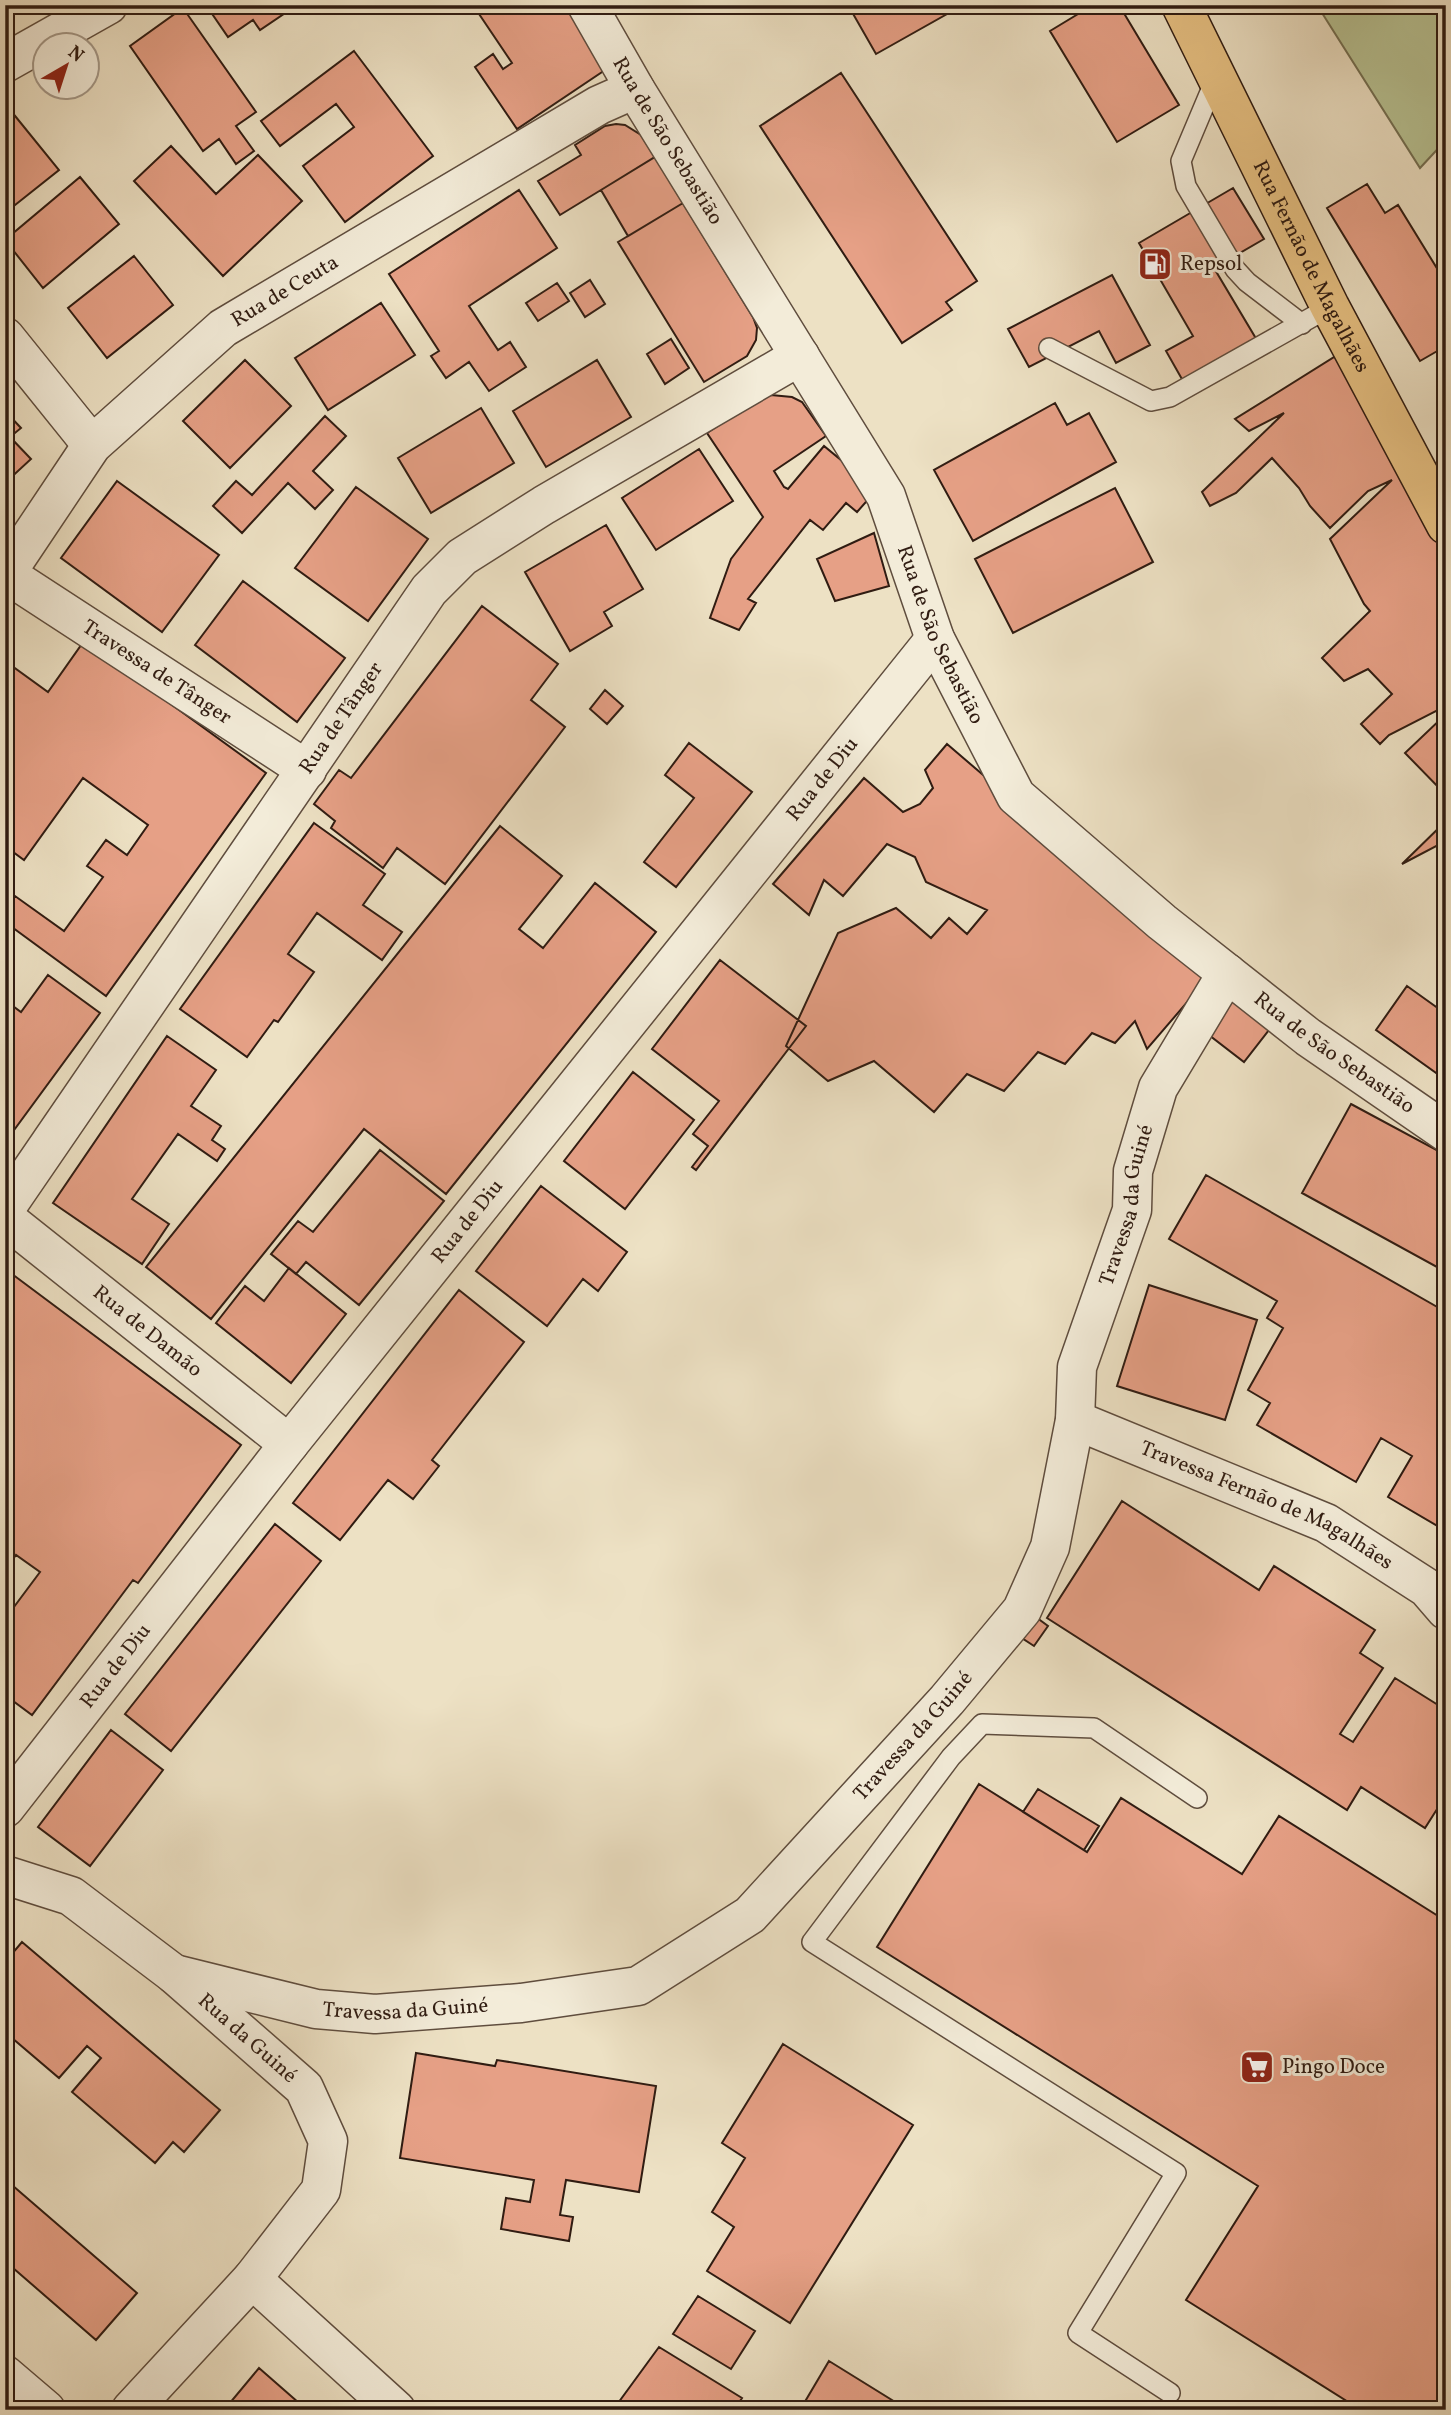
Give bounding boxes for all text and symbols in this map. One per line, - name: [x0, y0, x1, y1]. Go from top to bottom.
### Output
- north arrow: [32, 32, 102, 102]
- text: N: [62, 40, 89, 69]
- street label: Rua de São Sebastião: [605, 52, 730, 231]
- street label: Rua Fernão de Magalhães: [1245, 155, 1377, 378]
- fuel station icon: Repsol: [1136, 245, 1174, 283]
- street label: Rua de Ceuta: [226, 248, 344, 334]
- place label: Repsol: [1180, 250, 1242, 279]
- street label: Rua de São Sebastião: [889, 541, 991, 729]
- street label: Travessa de Tânger: [76, 613, 237, 732]
- street label: Rua de Tânger: [292, 656, 390, 780]
- street label: Rua de Diu: [780, 731, 865, 828]
- street label: Rua de São Sebastião: [1248, 985, 1421, 1121]
- street label: Travessa da Guiné: [1092, 1121, 1161, 1290]
- street label: Rua de Diu: [425, 1173, 510, 1270]
- street label: Rua de Damão: [86, 1279, 208, 1384]
- street label: Travessa Fernão de Magalhães: [1136, 1434, 1399, 1577]
- street label: Rua de Diu: [73, 1618, 158, 1715]
- street label: Travessa da Guiné: [847, 1665, 980, 1807]
- street label: Rua da Guiné: [191, 1987, 303, 2090]
- street label: Travessa da Guiné: [321, 1991, 489, 2029]
- supermarket icon: Pingo Doce: [1238, 2048, 1276, 2086]
- place label: Pingo Doce: [1282, 2053, 1385, 2082]

